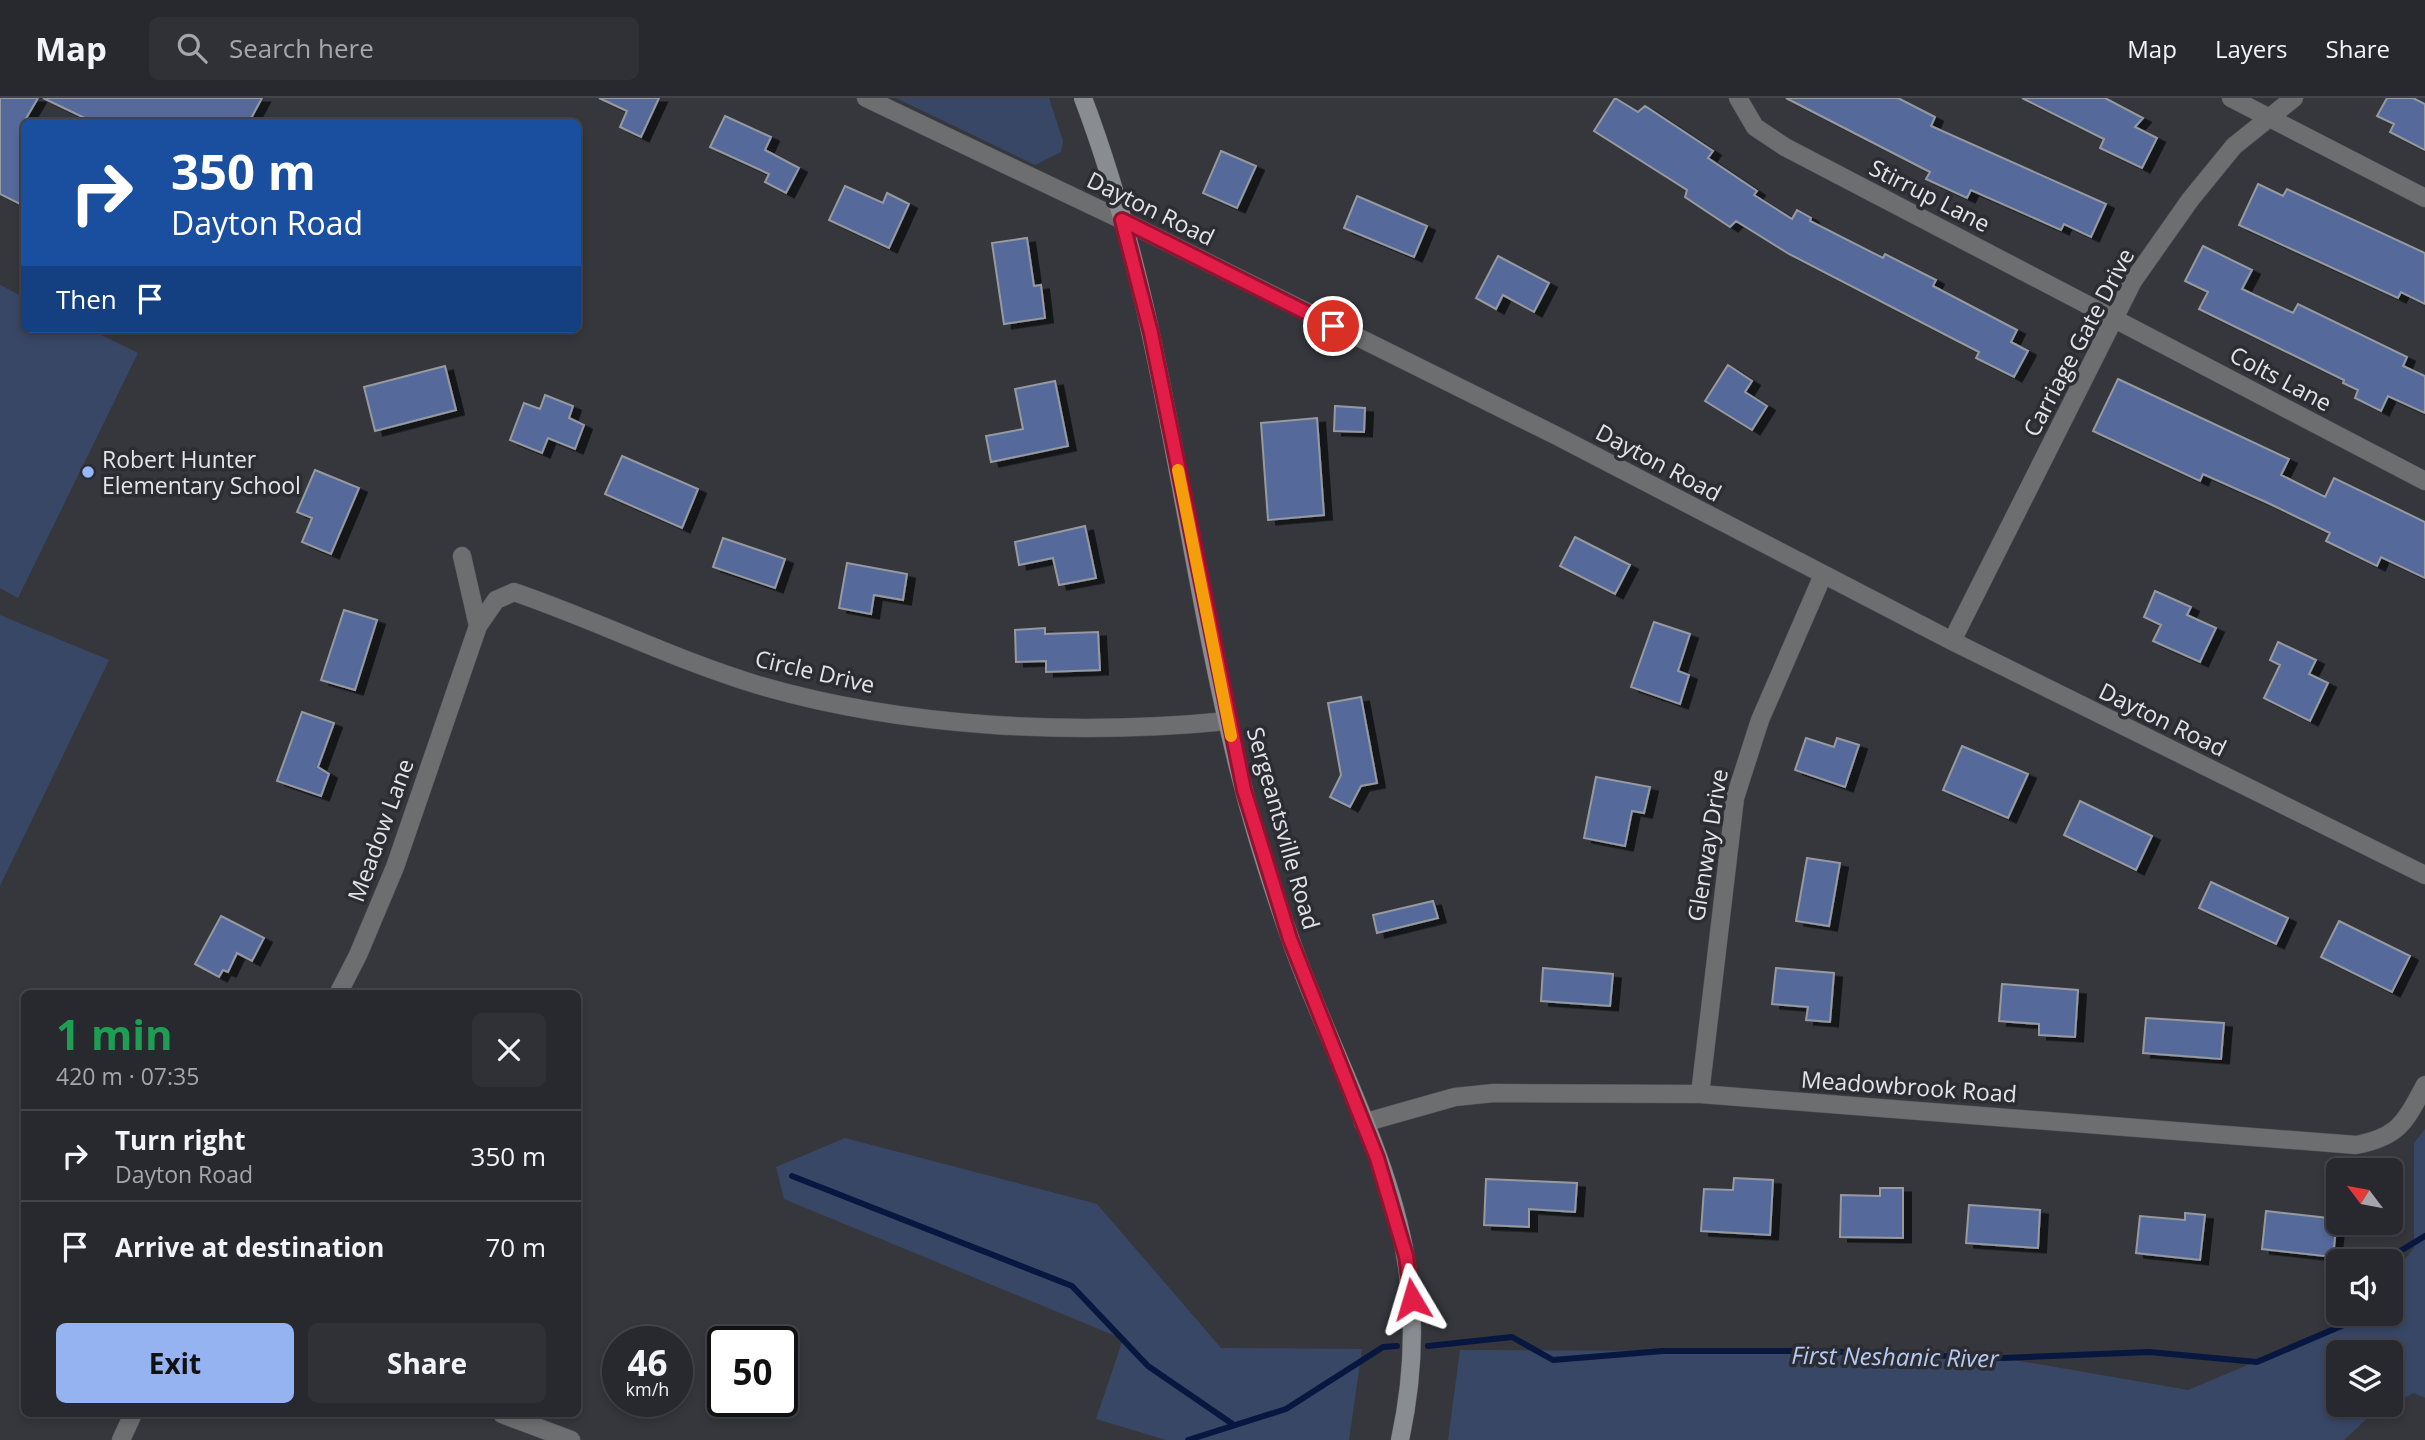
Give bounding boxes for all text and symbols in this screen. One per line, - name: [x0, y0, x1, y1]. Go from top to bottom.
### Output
- search box: [149, 17, 639, 80]
- text: Map: [35, 26, 107, 71]
- icon: search: [173, 29, 211, 67]
- text: Search here: [229, 30, 374, 66]
- text: Map: [2127, 32, 2177, 65]
- text: Layers: [2215, 32, 2288, 65]
- text: Share: [2326, 32, 2390, 65]
- text: 350 m: [171, 138, 316, 204]
- icon: right: [56, 147, 147, 238]
- street label: Stirrup Lane: [1864, 151, 1996, 239]
- street label: Dayton Road: [1082, 163, 1220, 253]
- text: Dayton Road: [171, 201, 363, 244]
- street label: Carriage Gate Drive: [2015, 242, 2141, 442]
- icon: arrive: [131, 280, 169, 318]
- text: Then: [56, 281, 117, 317]
- pin: [1303, 296, 1363, 356]
- icon: arrive: [1314, 307, 1352, 345]
- street label: Colts Lane: [2224, 338, 2338, 418]
- street label: Dayton Road: [1591, 415, 1727, 509]
- place label: Robert Hunter Elementary School: [102, 443, 301, 501]
- marker: Robert Hunter Elementary School: [80, 464, 96, 480]
- street label: Circle Drive: [752, 642, 878, 700]
- street label: Dayton Road: [2094, 674, 2232, 764]
- street label: Sergeantsville Road: [1240, 723, 1328, 933]
- street label: Meadow Lane: [339, 754, 421, 906]
- street label: Glenway Drive: [1679, 766, 1735, 924]
- text: 1 min: [56, 1005, 173, 1062]
- button: close: [472, 1013, 546, 1087]
- text: 420 m · 07:35: [56, 1060, 199, 1092]
- street label: Meadowbrook Road: [1800, 1062, 2018, 1110]
- text: Turn right: [115, 1122, 246, 1158]
- icon: right: [56, 1137, 94, 1175]
- text: 350 m: [471, 1138, 546, 1174]
- text: Dayton Road: [115, 1158, 253, 1190]
- north arrow: [2326, 1158, 2403, 1236]
- map controls: [2326, 1158, 2403, 1417]
- icon: arrive: [56, 1228, 94, 1266]
- text: Arrive at destination: [115, 1229, 384, 1265]
- text: 70 m: [485, 1229, 546, 1265]
- button: sound: [2326, 1249, 2403, 1326]
- position arrow: [1375, 1262, 1449, 1336]
- button: Exit: [56, 1323, 294, 1403]
- button: Share: [308, 1323, 546, 1403]
- speed limit sign: 50: [707, 1326, 798, 1417]
- water label: First Neshanic River: [1791, 1338, 2000, 1374]
- text: 46: [627, 1339, 668, 1386]
- button: layers: [2326, 1340, 2403, 1417]
- text: km/h: [626, 1377, 669, 1401]

